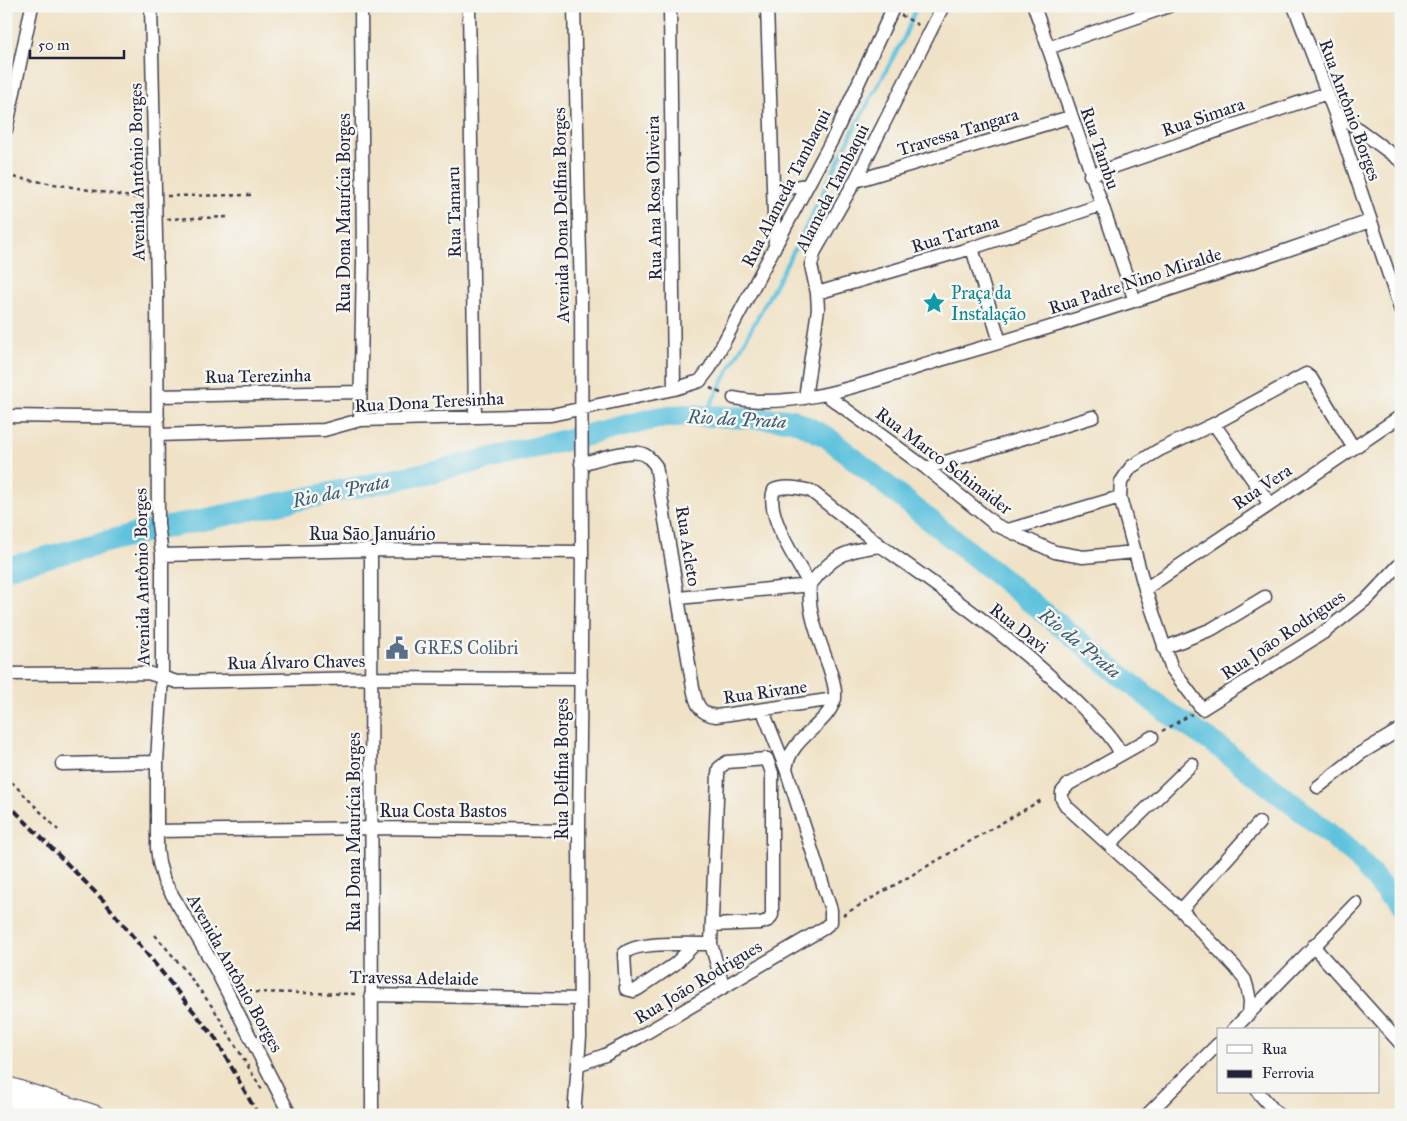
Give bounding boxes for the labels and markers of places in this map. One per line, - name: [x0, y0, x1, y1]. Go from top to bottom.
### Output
- place label: Praça da Instalação: [951, 282, 1026, 325]
- place icon: Praça da Instalação: [921, 290, 947, 316]
- public building icon: GRES Colibri: [384, 635, 410, 661]
- place label: GRES Colibri: [414, 637, 519, 659]

